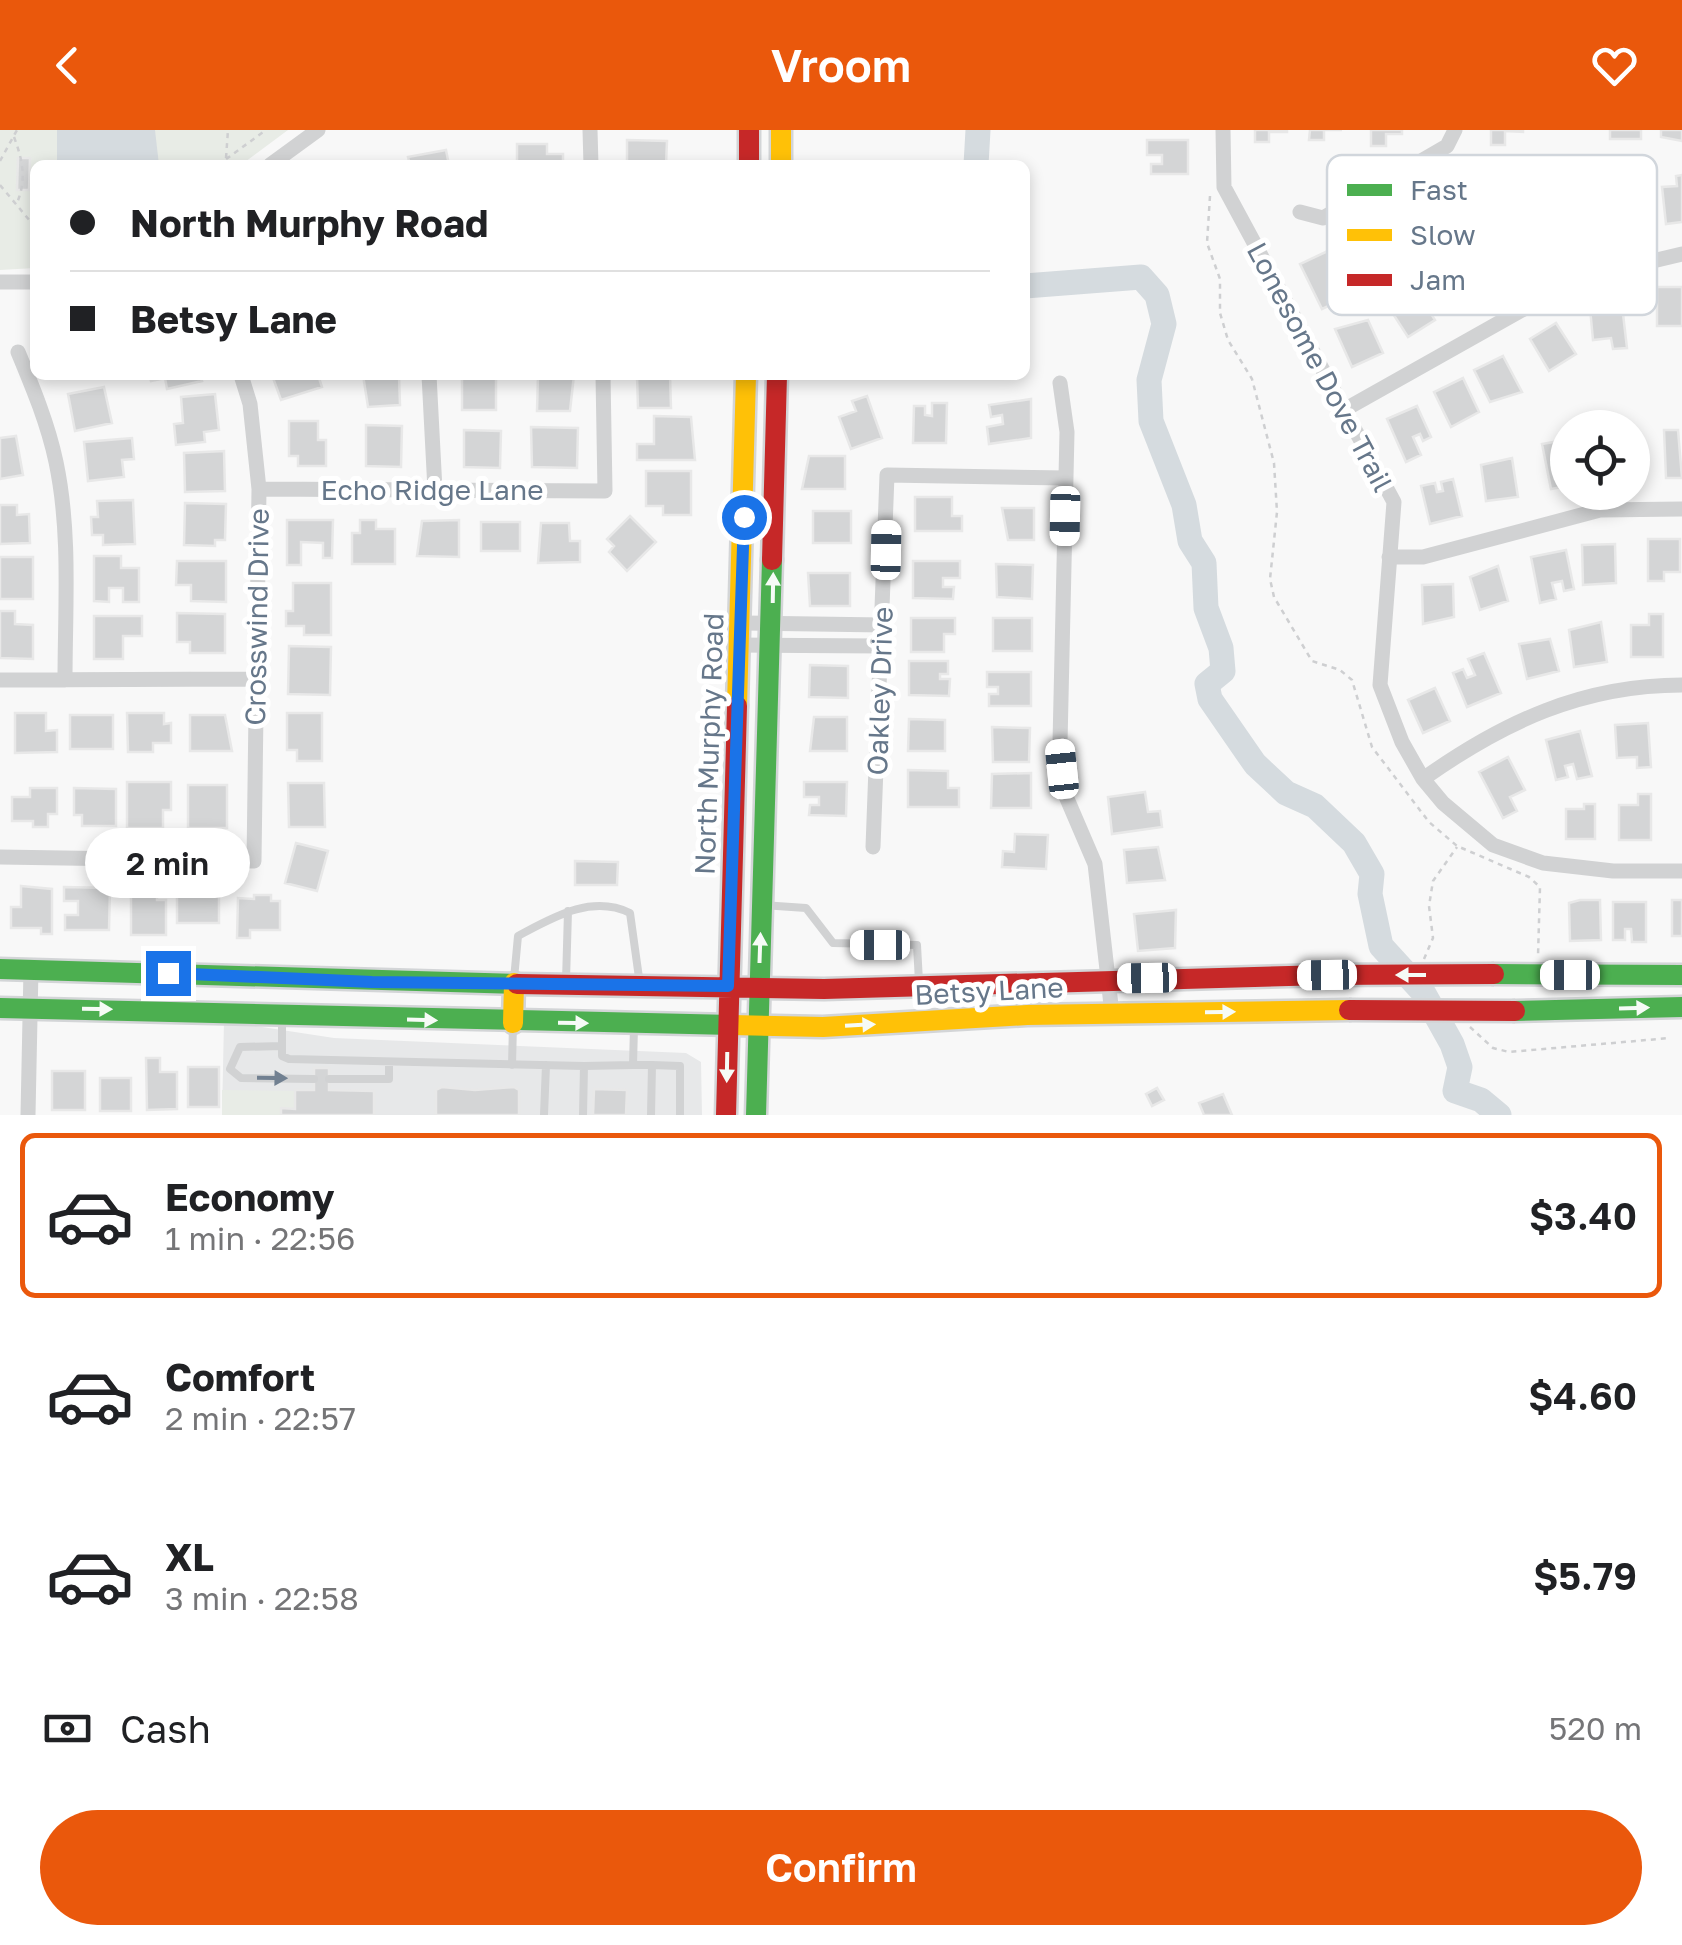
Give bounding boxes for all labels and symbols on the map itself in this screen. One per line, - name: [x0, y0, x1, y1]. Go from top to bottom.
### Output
- legend: [1327, 155, 1657, 315]
- text: Fast: [1410, 173, 1468, 206]
- text: Slow: [1410, 218, 1476, 251]
- street label: Lonesome Dove Trail: [1241, 236, 1400, 497]
- text: Jam: [1410, 263, 1466, 296]
- street label: Echo Ridge Lane: [321, 473, 543, 506]
- car: [1049, 486, 1081, 546]
- route start: [722, 495, 767, 540]
- street label: Crosswind Drive: [238, 508, 275, 726]
- car: [870, 520, 902, 580]
- one-way arrow: [765, 571, 781, 603]
- street label: Oakley Drive: [860, 606, 899, 776]
- street label: North Murphy Road: [687, 612, 730, 876]
- car: [1044, 738, 1080, 800]
- callout: 2 min: [86, 828, 250, 898]
- car: [850, 930, 910, 960]
- one-way arrow: [753, 931, 769, 963]
- route end: [146, 951, 191, 996]
- car: [1297, 959, 1357, 991]
- car: [1540, 960, 1600, 990]
- car: [1117, 962, 1177, 994]
- one-way arrow: [1394, 967, 1426, 983]
- street label: Betsy Lane: [914, 970, 1064, 1011]
- one-way arrow: [1618, 1000, 1650, 1016]
- one-way arrow: [82, 1001, 114, 1017]
- one-way arrow: [1204, 1004, 1236, 1020]
- one-way arrow: [407, 1013, 439, 1029]
- one-way arrow: [558, 1015, 590, 1031]
- one-way arrow: [845, 1017, 877, 1033]
- one-way arrow: [719, 1052, 735, 1084]
- one-way arrow: [257, 1071, 289, 1087]

